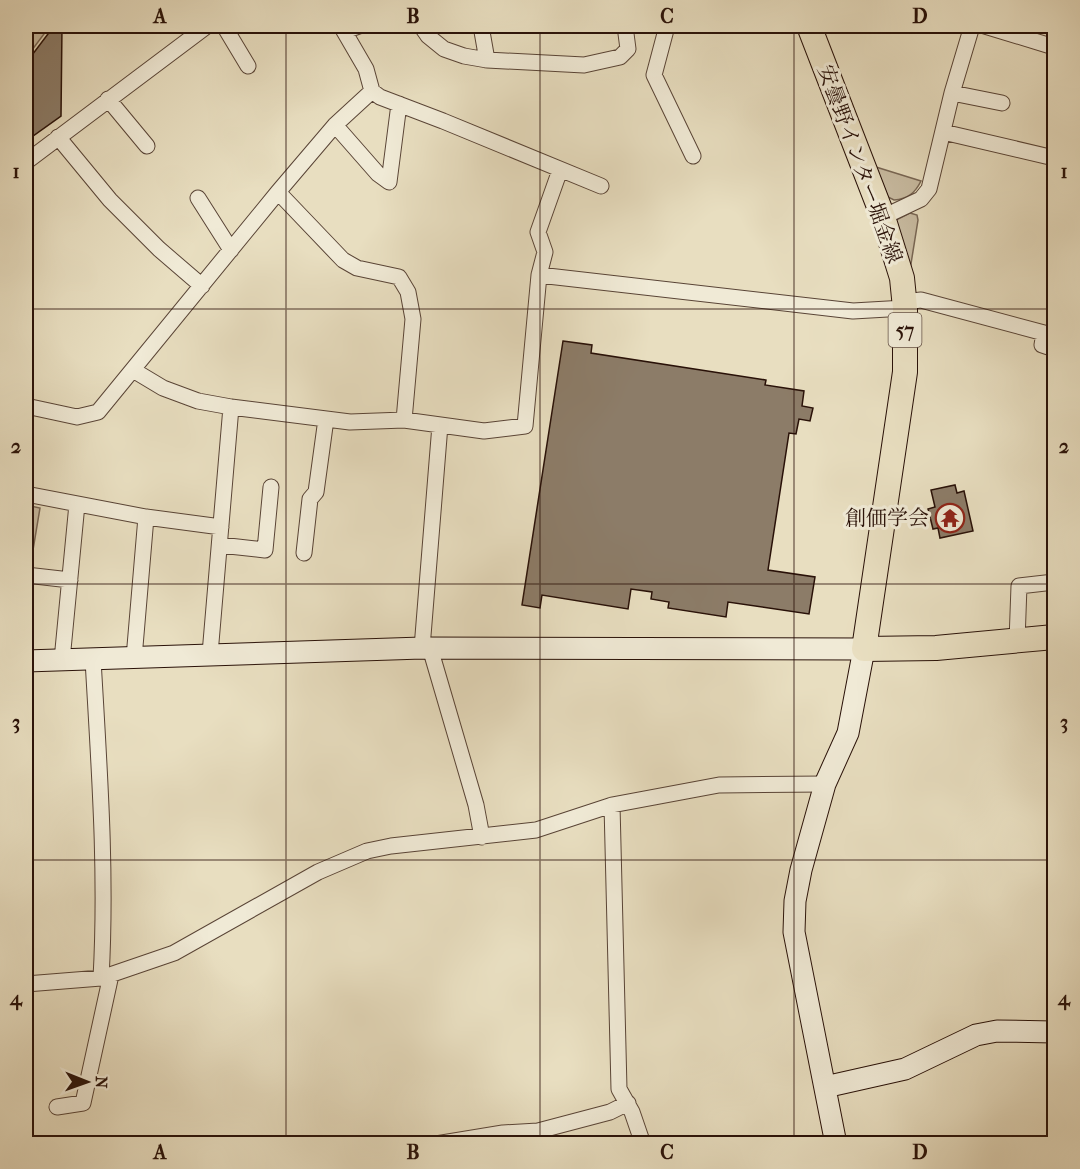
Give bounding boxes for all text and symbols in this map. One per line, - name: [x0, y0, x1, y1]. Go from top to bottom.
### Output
- text: A: [152, 5, 168, 28]
- text: B: [406, 5, 420, 28]
- text: C: [660, 5, 674, 28]
- text: D: [912, 5, 928, 28]
- street label: 安曇野インター堀金線: [813, 62, 907, 266]
- text: 1: [12, 160, 20, 183]
- text: 1: [1060, 160, 1068, 183]
- road number: 57: [888, 313, 922, 347]
- text: 2: [11, 435, 21, 458]
- text: 2: [1059, 435, 1069, 458]
- temple icon: 創価学会: [934, 502, 966, 534]
- place label: 創価学会: [845, 506, 929, 530]
- text: 3: [12, 711, 20, 734]
- text: 3: [1060, 711, 1068, 734]
- text: 4: [9, 987, 23, 1011]
- text: 4: [1057, 987, 1071, 1011]
- north arrow: [57, 1052, 117, 1112]
- text: N: [92, 1076, 111, 1089]
- text: A: [152, 1141, 168, 1164]
- text: B: [406, 1141, 420, 1164]
- text: C: [660, 1141, 674, 1164]
- text: D: [912, 1141, 928, 1164]

